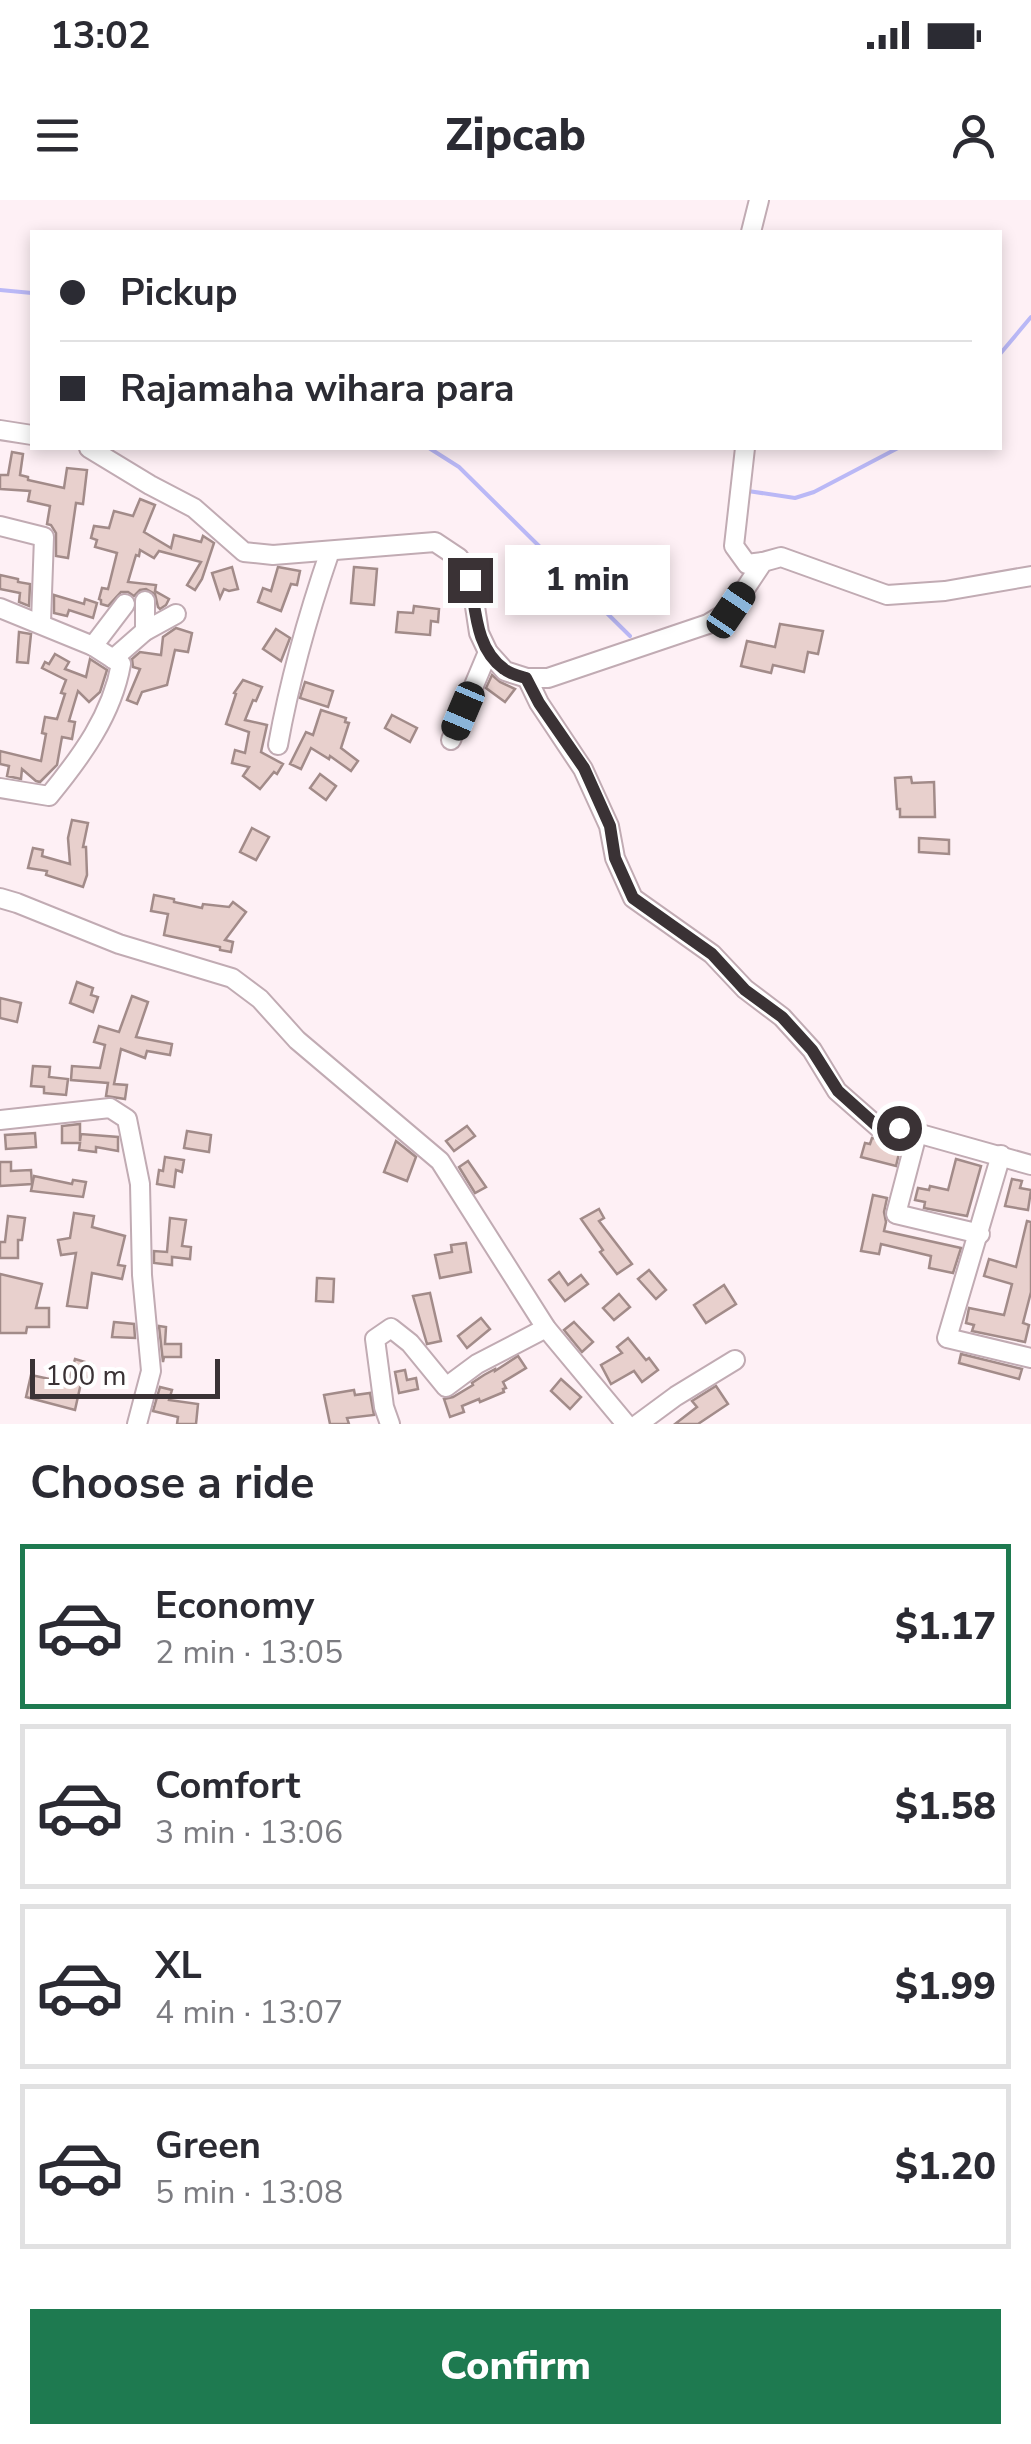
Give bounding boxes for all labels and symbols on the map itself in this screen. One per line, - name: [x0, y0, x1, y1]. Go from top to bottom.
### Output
- callout: 1 min: [505, 545, 670, 615]
- route end: [448, 558, 493, 603]
- car: [702, 577, 760, 643]
- car: [437, 678, 489, 744]
- route start: [877, 1106, 922, 1151]
- scale bar: [30, 1354, 220, 1398]

